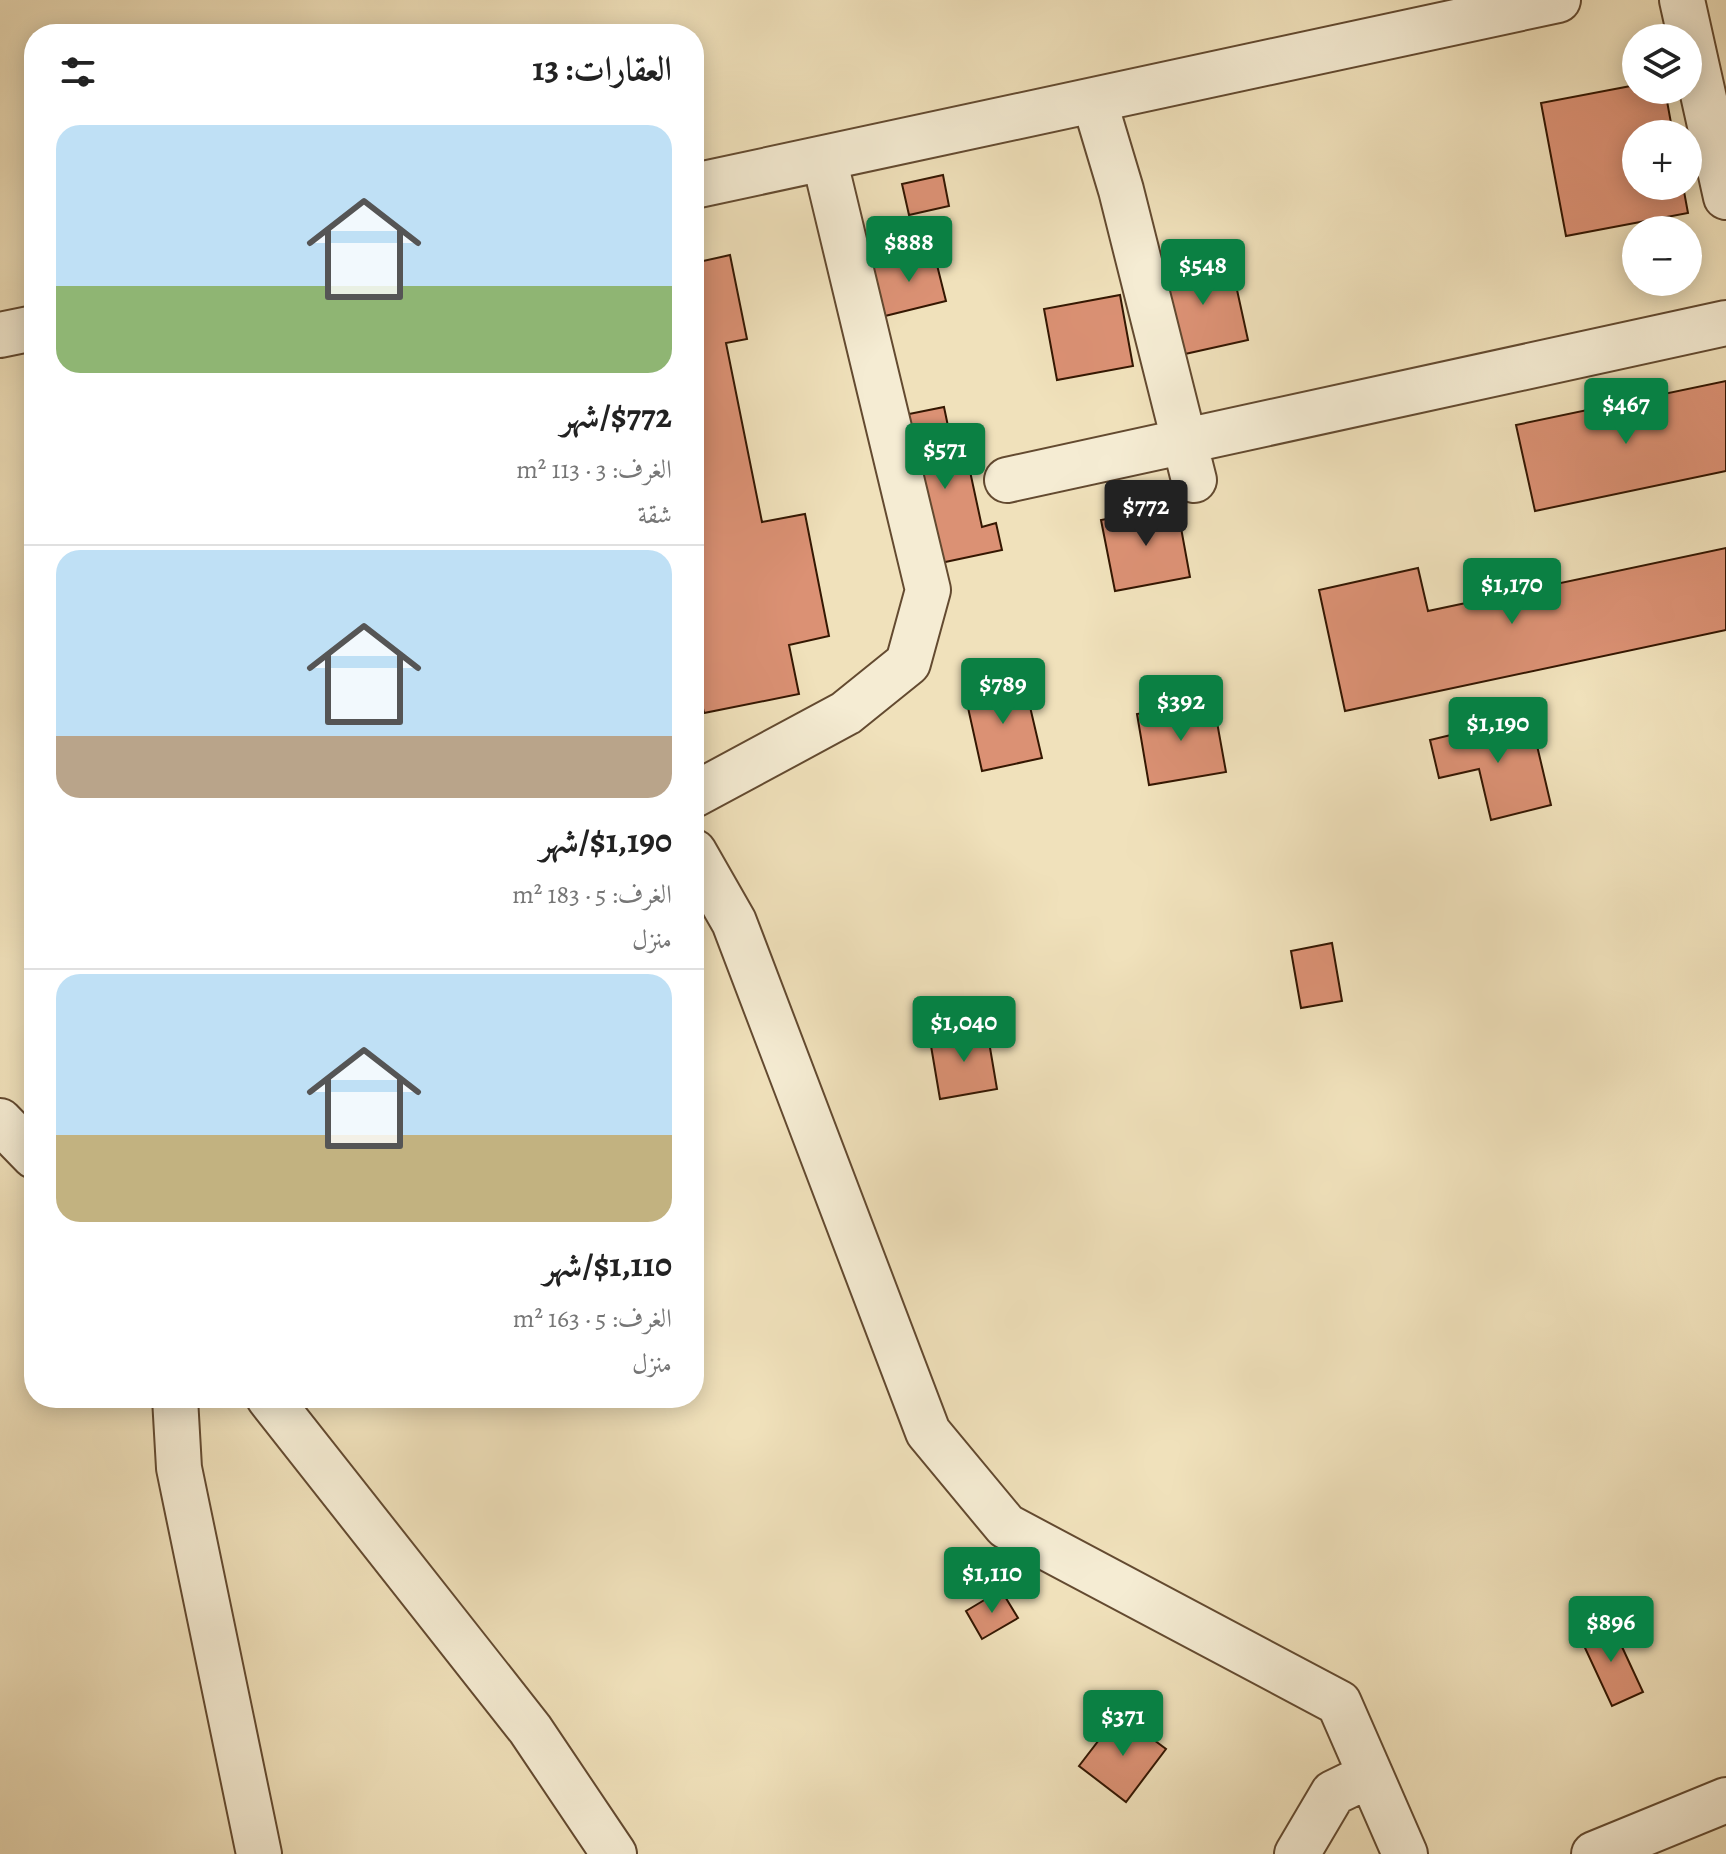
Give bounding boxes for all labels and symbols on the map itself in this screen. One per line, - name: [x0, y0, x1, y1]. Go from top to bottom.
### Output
- pin: $888: [862, 216, 956, 284]
- pin: $548: [1156, 239, 1250, 307]
- pin: $467: [1579, 378, 1673, 446]
- pin: $571: [898, 423, 992, 491]
- pin: $772: [1099, 480, 1193, 548]
- pin: $1,170: [1447, 558, 1577, 626]
- pin: $789: [956, 658, 1050, 726]
- pin: $392: [1134, 675, 1228, 743]
- pin: $1,190: [1433, 697, 1563, 765]
- pin: $1,040: [899, 996, 1029, 1064]
- pin: $1,110: [927, 1547, 1057, 1615]
- pin: $896: [1564, 1596, 1658, 1664]
- pin: $371: [1076, 1690, 1170, 1758]

